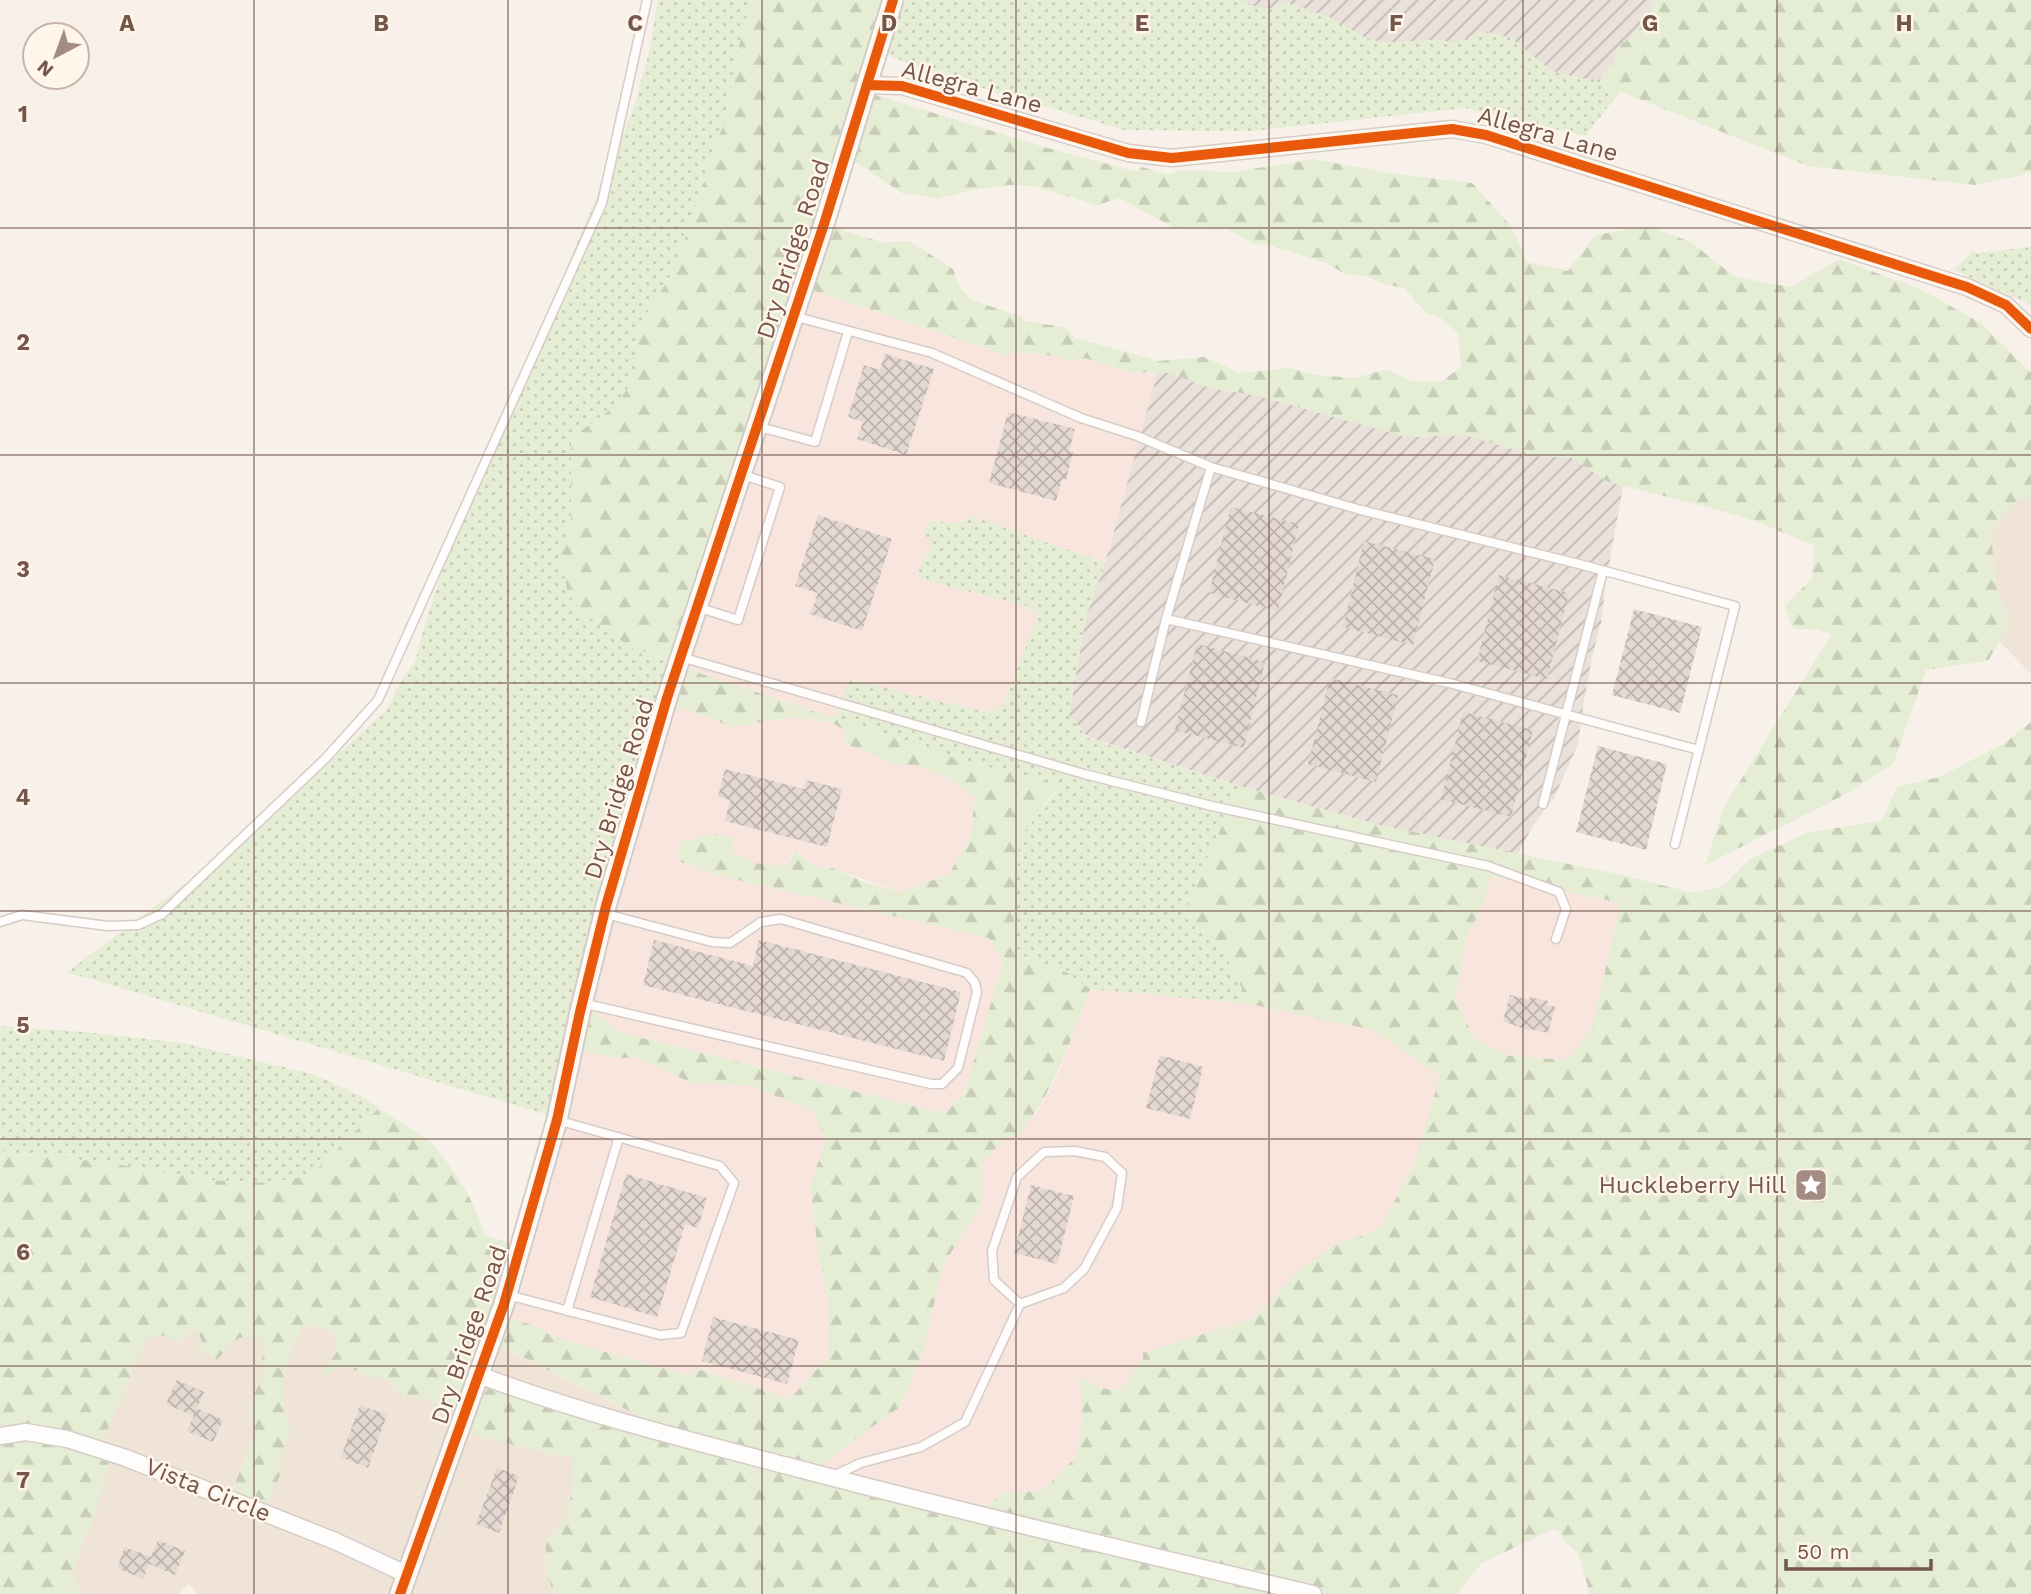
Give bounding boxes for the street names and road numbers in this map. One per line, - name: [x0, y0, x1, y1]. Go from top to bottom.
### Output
- street label: Allegra Lane: [899, 55, 1045, 119]
- street label: Allegra Lane: [1475, 101, 1621, 167]
- street label: Dry Bridge Road: [751, 156, 835, 342]
- street label: Dry Bridge Road: [578, 695, 660, 883]
- street label: Dry Bridge Road: [425, 1242, 513, 1428]
- street label: Vista Circle: [141, 1452, 275, 1528]

